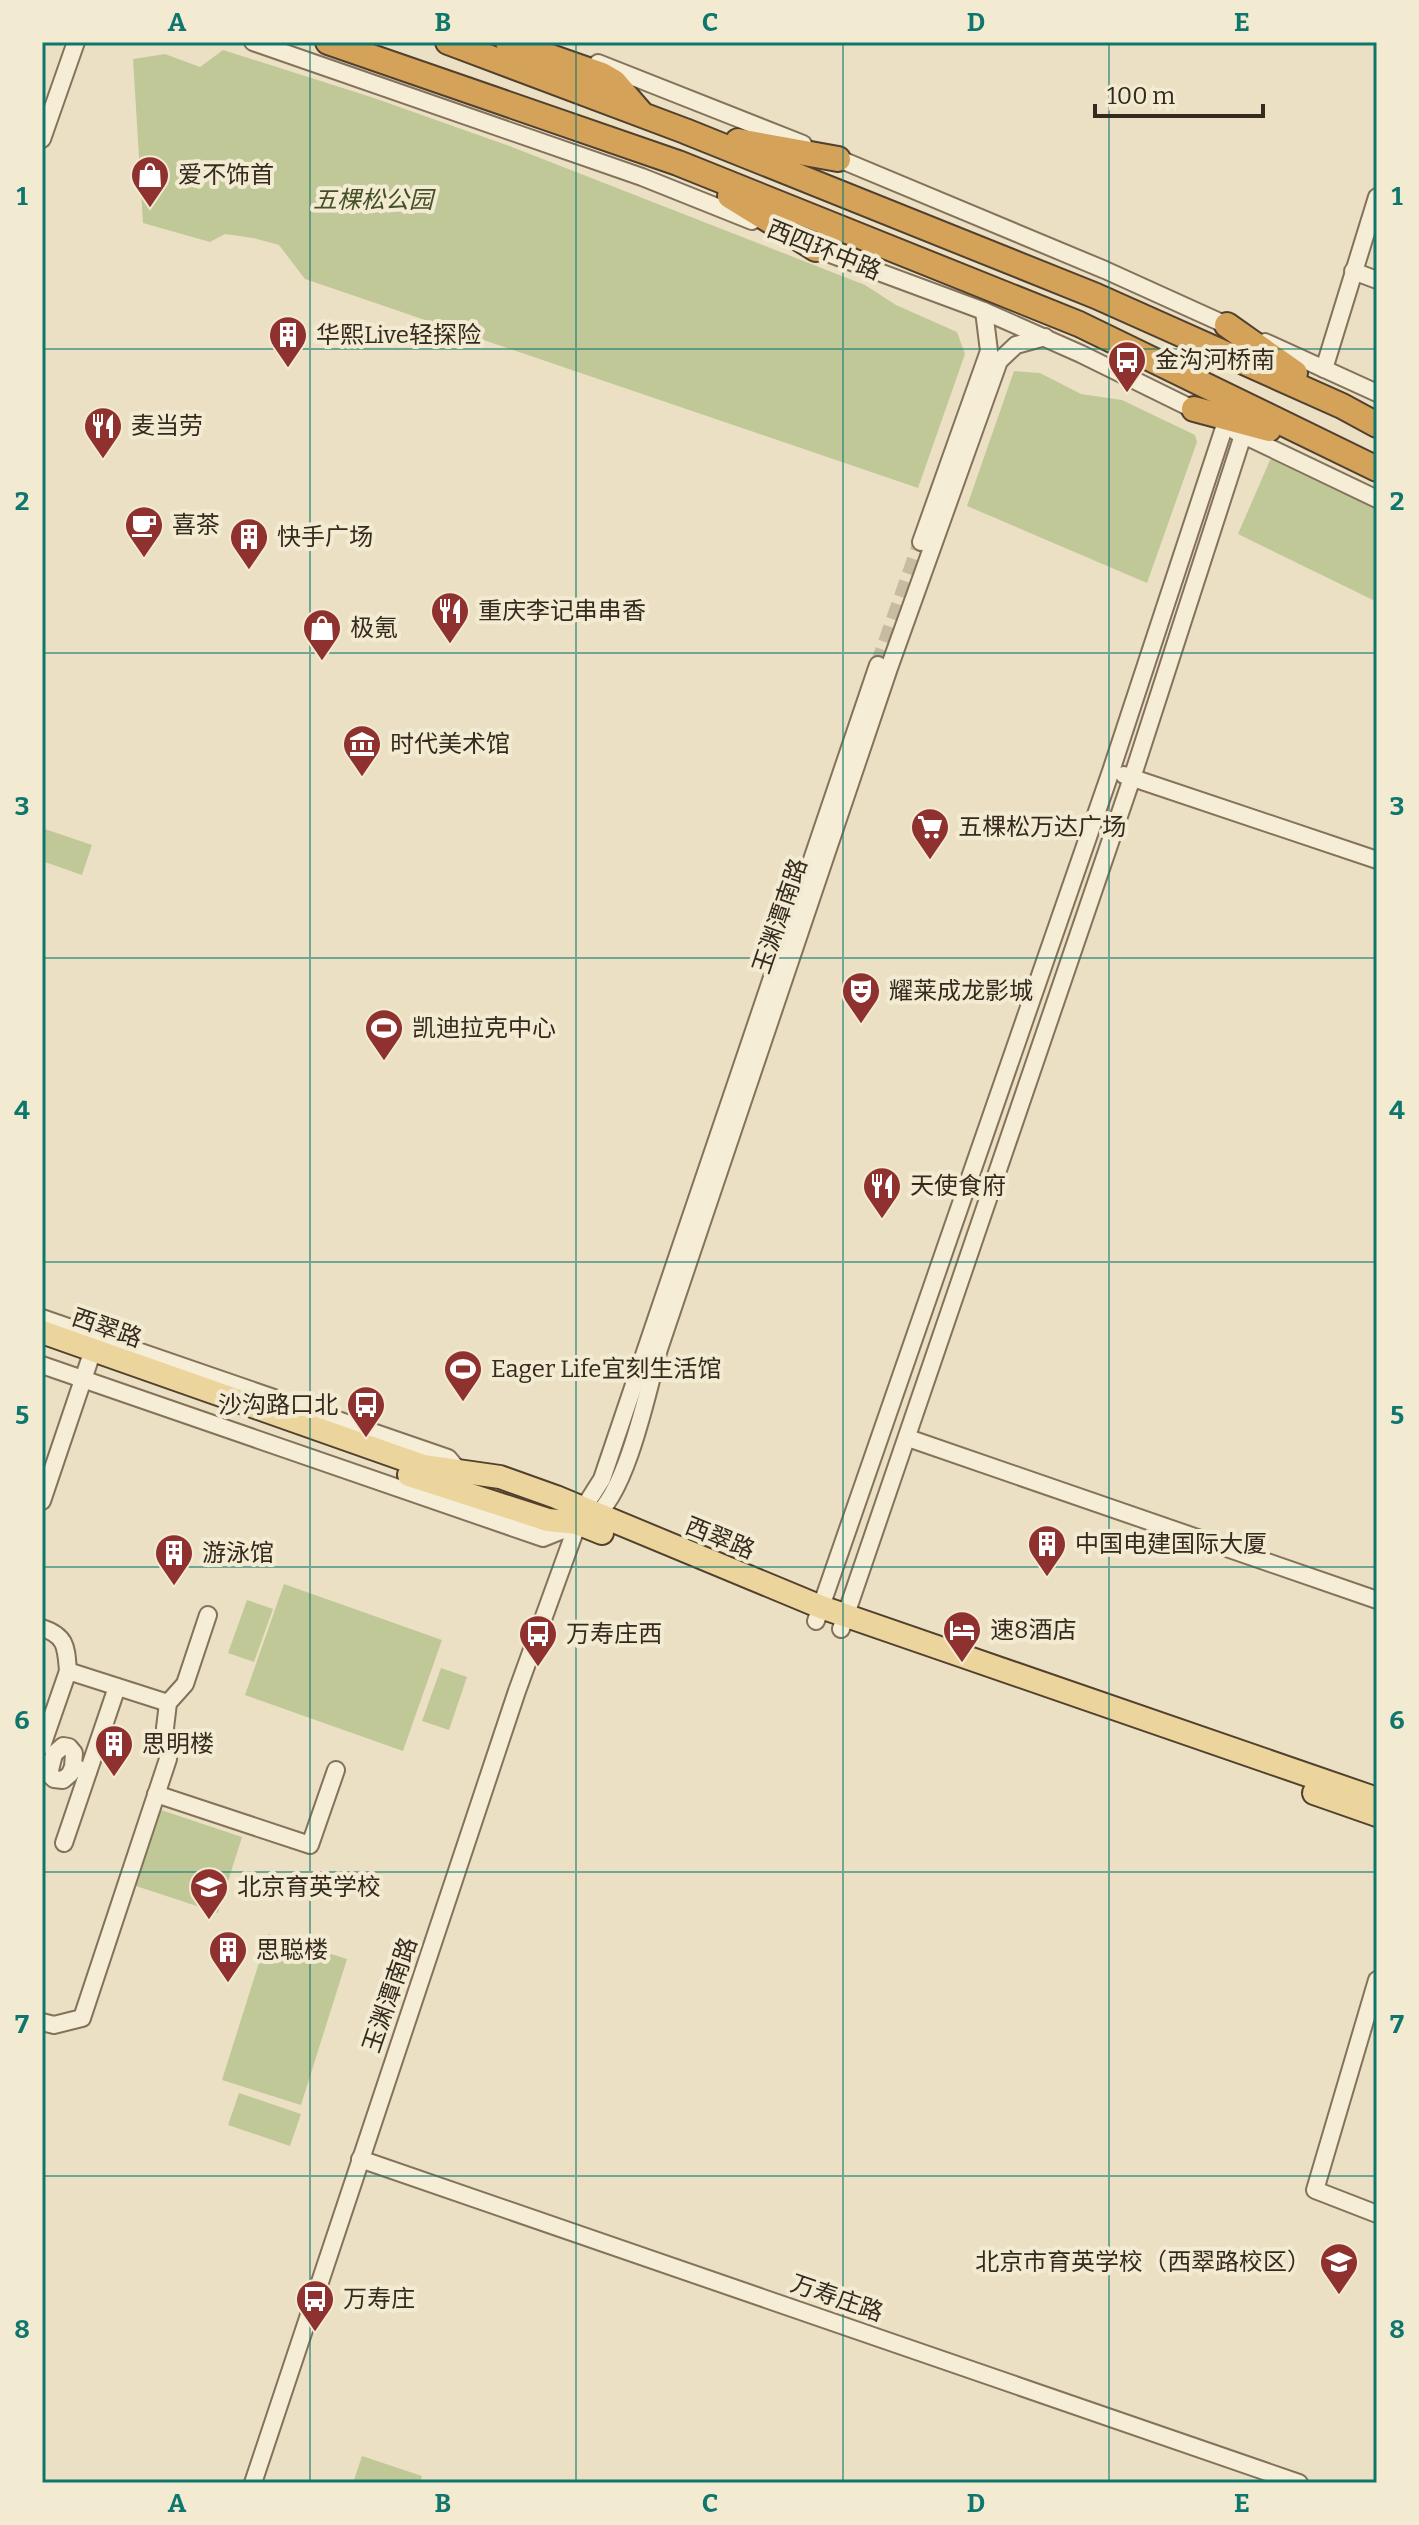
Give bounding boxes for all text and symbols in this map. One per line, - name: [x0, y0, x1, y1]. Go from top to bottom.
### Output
- text: A: [168, 7, 187, 38]
- text: B: [435, 7, 451, 38]
- text: C: [702, 7, 718, 38]
- text: D: [967, 7, 985, 38]
- text: E: [1234, 7, 1250, 38]
- scale bar: [1095, 68, 1263, 118]
- text: 100 m: [1107, 82, 1175, 110]
- shop icon: 爱不饰首: [129, 154, 171, 209]
- place label: 爱不饰首: [178, 161, 274, 189]
- text: 1: [16, 181, 28, 212]
- text: 1: [1391, 181, 1403, 212]
- park label: 五棵松公园: [313, 186, 436, 214]
- street label: 西四环中路: [763, 215, 885, 285]
- building icon: 华熙Live轻探险: [267, 314, 309, 369]
- place label: 华熙Live轻探险: [316, 321, 481, 349]
- bus stop icon: 金沟河桥南: [1106, 339, 1148, 394]
- place label: 金沟河桥南: [1155, 346, 1275, 374]
- restaurant icon: 麦当劳: [82, 405, 124, 460]
- place label: 麦当劳: [131, 412, 203, 440]
- text: 2: [15, 486, 29, 517]
- text: 2: [1390, 486, 1404, 517]
- cafe icon: 喜茶: [123, 504, 165, 559]
- place label: 喜茶: [172, 511, 220, 539]
- building icon: 快手广场: [228, 516, 270, 571]
- place label: 快手广场: [277, 523, 373, 551]
- restaurant icon: 重庆李记串串香: [429, 590, 471, 645]
- place label: 重庆李记串串香: [478, 597, 646, 625]
- shop icon: 极氪: [301, 607, 343, 662]
- place label: 极氪: [350, 614, 398, 642]
- museum icon: 时代美术馆: [341, 723, 383, 778]
- place label: 时代美术馆: [390, 730, 510, 758]
- text: 3: [15, 791, 29, 822]
- text: 3: [1390, 791, 1404, 822]
- supermarket icon: 五棵松万达广场: [909, 806, 951, 861]
- place label: 五棵松万达广场: [958, 813, 1126, 841]
- street label: 玉渊潭南路: [747, 855, 813, 977]
- theatre icon: 耀莱成龙影城: [840, 970, 882, 1025]
- place label: 耀莱成龙影城: [889, 977, 1033, 1005]
- sports icon: 凯迪拉克中心: [363, 1007, 405, 1062]
- place label: 凯迪拉克中心: [412, 1014, 556, 1042]
- text: 4: [14, 1095, 30, 1126]
- text: 4: [1389, 1095, 1405, 1126]
- restaurant icon: 天使食府: [861, 1165, 903, 1220]
- place label: 天使食府: [910, 1172, 1006, 1200]
- street label: 西翠路: [68, 1303, 146, 1353]
- sports icon: Eager Life宜刻生活馆: [442, 1348, 484, 1403]
- place label: Eager Life宜刻生活馆: [491, 1355, 722, 1383]
- bus stop icon: 沙沟路口北: [345, 1384, 387, 1439]
- place label: 沙沟路口北: [218, 1391, 338, 1419]
- text: 5: [15, 1400, 29, 1431]
- text: 5: [1390, 1400, 1404, 1431]
- street label: 西翠路: [681, 1512, 759, 1564]
- building icon: 中国电建国际大厦: [1026, 1523, 1068, 1578]
- place label: 中国电建国际大厦: [1075, 1530, 1267, 1558]
- building icon: 游泳馆: [153, 1532, 195, 1587]
- place label: 游泳馆: [202, 1539, 274, 1567]
- hotel icon: 速8酒店: [941, 1609, 983, 1664]
- bus stop icon: 万寿庄西: [517, 1613, 559, 1668]
- place label: 速8酒店: [990, 1616, 1076, 1644]
- place label: 万寿庄西: [566, 1620, 662, 1648]
- text: 6: [14, 1705, 30, 1736]
- text: 6: [1389, 1705, 1405, 1736]
- building icon: 思明楼: [93, 1723, 135, 1778]
- place label: 思明楼: [142, 1730, 214, 1758]
- school or university icon: 北京育英学校: [188, 1866, 230, 1921]
- place label: 北京育英学校: [237, 1873, 381, 1901]
- building icon: 思聪楼: [207, 1929, 249, 1984]
- street label: 玉渊潭南路: [357, 1934, 423, 2056]
- place label: 思聪楼: [256, 1936, 328, 1964]
- text: 7: [15, 2009, 29, 2040]
- text: 7: [1390, 2009, 1404, 2040]
- school or university icon: 北京市育英学校（西翠路校区）: [1318, 2241, 1360, 2296]
- place label: 北京市育英学校（西翠路校区）: [975, 2248, 1311, 2276]
- street label: 万寿庄路: [787, 2269, 887, 2327]
- bus stop icon: 万寿庄: [294, 2278, 336, 2333]
- place label: 万寿庄: [343, 2285, 415, 2313]
- text: 8: [14, 2314, 30, 2345]
- text: 8: [1389, 2314, 1405, 2345]
- text: A: [168, 2488, 187, 2519]
- text: B: [435, 2488, 451, 2519]
- text: C: [702, 2488, 718, 2519]
- text: D: [967, 2488, 985, 2519]
- text: E: [1234, 2488, 1250, 2519]

